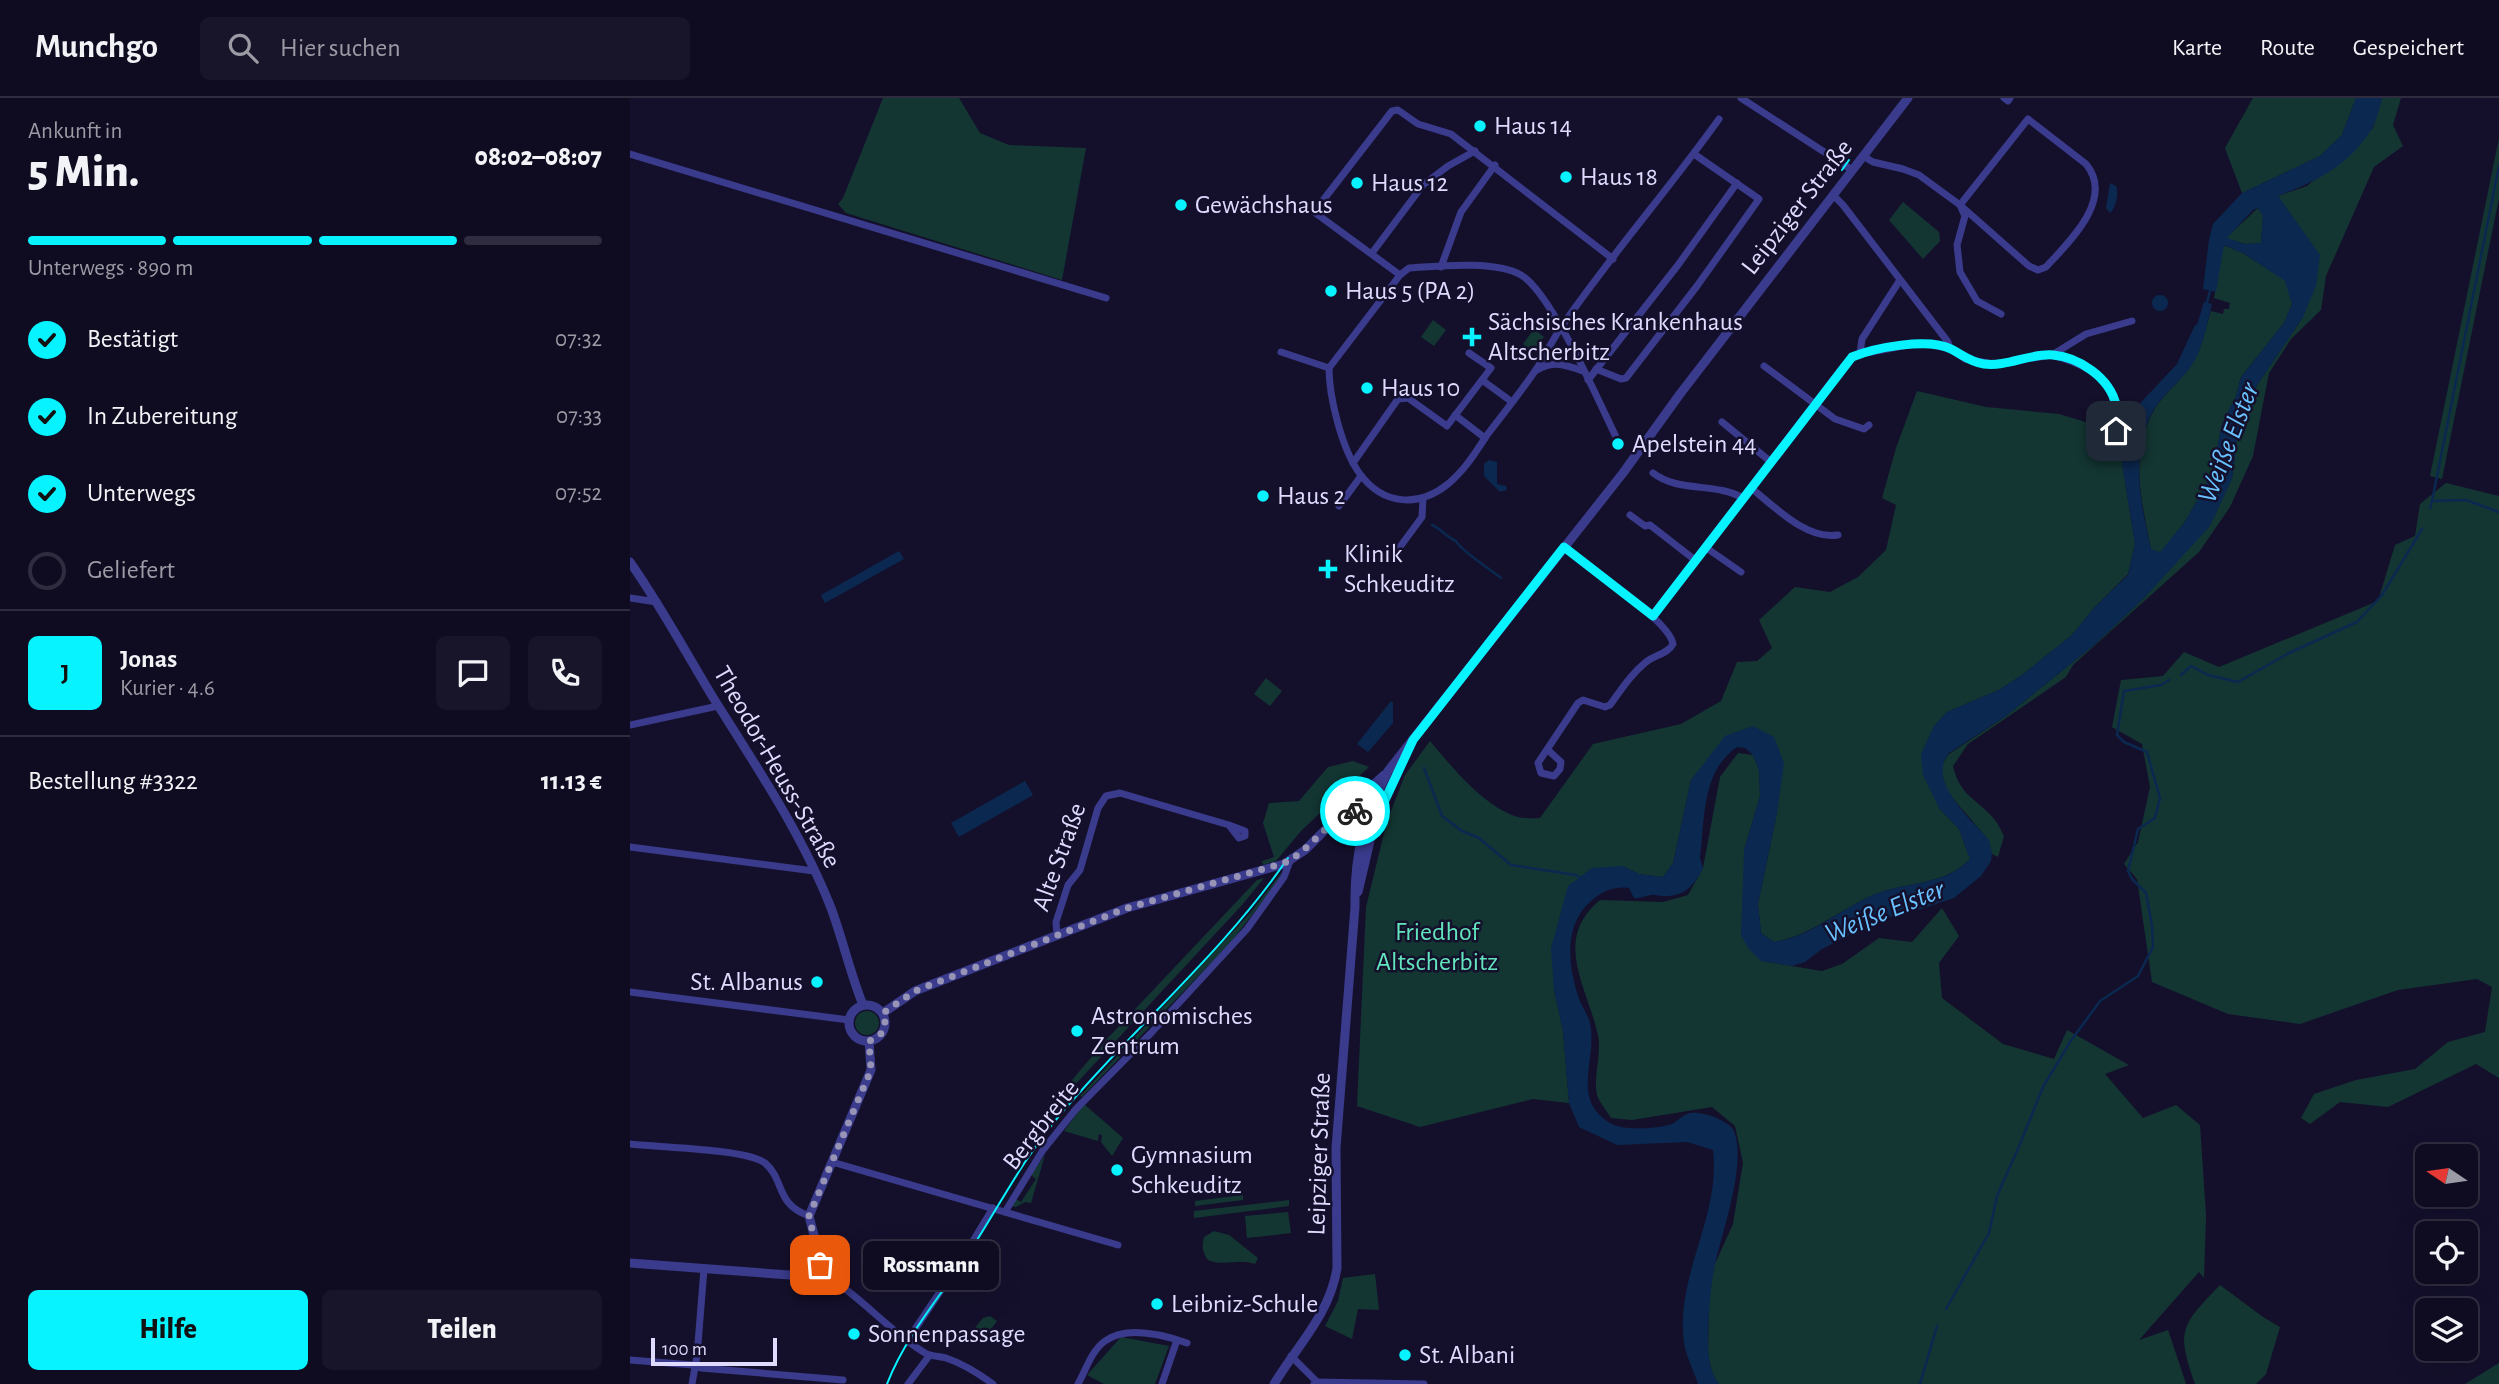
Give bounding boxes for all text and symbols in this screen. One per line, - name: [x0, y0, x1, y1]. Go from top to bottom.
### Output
- search box: [200, 17, 690, 80]
- icon: search: [224, 29, 262, 67]
- text: Munchgo: [35, 31, 158, 64]
- text: Hier suchen: [280, 35, 401, 61]
- text: Karte: [2172, 36, 2222, 60]
- text: Route: [2260, 36, 2315, 60]
- text: Gespeichert: [2353, 36, 2464, 60]
- place label: Haus 14: [1494, 113, 1572, 139]
- marker: Haus 14: [1472, 118, 1488, 134]
- text: Ankunft in: [28, 120, 122, 143]
- street label: Leipziger Straße: [1737, 135, 1857, 279]
- text: 08:02–08:07: [474, 144, 602, 170]
- text: 5 Min.: [28, 149, 139, 195]
- place label: Haus 18: [1580, 164, 1658, 190]
- marker: Haus 18: [1558, 169, 1574, 185]
- place label: Haus 12: [1371, 170, 1448, 196]
- marker: Haus 12: [1349, 175, 1365, 191]
- place label: Gewächshaus: [1195, 192, 1333, 218]
- marker: Gewächshaus: [1173, 197, 1189, 213]
- text: Unterwegs · 890 m: [28, 257, 193, 280]
- place label: Haus 5 (PA 2): [1345, 278, 1475, 304]
- marker: Haus 5 (PA 2): [1323, 283, 1339, 299]
- place label: Sächsisches Krankenhaus Altscherbitz: [1488, 309, 1743, 365]
- icon: check: [28, 321, 66, 359]
- text: Bestätigt: [87, 326, 178, 352]
- marker: Sächsisches Krankenhaus Altscherbitz: [1462, 327, 1482, 347]
- text: 07:32: [555, 328, 602, 351]
- place label: Haus 10: [1381, 375, 1460, 401]
- water label: Weiße Elster: [2193, 378, 2265, 507]
- marker: Haus 10: [1359, 380, 1375, 396]
- icon: check: [28, 398, 66, 436]
- pin: [2086, 401, 2146, 461]
- text: In Zubereitung: [87, 403, 237, 429]
- text: 07:33: [556, 405, 602, 428]
- icon: home: [2097, 412, 2135, 450]
- place label: Apelstein 44: [1632, 431, 1757, 457]
- marker: Apelstein 44: [1610, 436, 1626, 452]
- icon: check: [28, 475, 66, 513]
- text: Unterwegs: [87, 480, 196, 506]
- text: 07:52: [555, 482, 602, 505]
- place label: Haus 2: [1277, 483, 1345, 509]
- marker: Haus 2: [1255, 488, 1271, 504]
- place label: Klinik Schkeuditz: [1344, 541, 1455, 597]
- text: Geliefert: [87, 557, 175, 583]
- marker: Klinik Schkeuditz: [1318, 559, 1338, 579]
- button: chat: [436, 636, 510, 710]
- button: phone: [528, 636, 602, 710]
- text: Jonas: [120, 646, 177, 672]
- text: J: [61, 660, 69, 686]
- street label: Theodor-Heuss-Straße: [709, 662, 845, 872]
- text: Kurier · 4.6: [120, 677, 215, 700]
- text: Bestellung #3322: [28, 768, 198, 794]
- text: 11.13 €: [541, 768, 602, 794]
- courier: [1320, 776, 1390, 846]
- icon: bike: [1336, 792, 1374, 830]
- street label: Alte Straße: [1027, 800, 1091, 914]
- water label: Weiße Elster: [1821, 875, 1950, 949]
- park label: Friedhof Altscherbitz: [1376, 919, 1498, 975]
- place label: St. Albanus: [690, 969, 803, 995]
- marker: St. Albanus: [809, 974, 825, 990]
- place label: Astronomisches Zentrum: [1091, 1003, 1253, 1059]
- marker: Astronomisches Zentrum: [1069, 1023, 1085, 1039]
- street label: Leipziger Straße: [1303, 1072, 1335, 1236]
- street label: Bergbreite: [998, 1075, 1084, 1175]
- place label: Gymnasium Schkeuditz: [1131, 1142, 1253, 1198]
- north arrow: [2415, 1144, 2478, 1208]
- map controls: [2415, 1144, 2478, 1361]
- marker: Gymnasium Schkeuditz: [1109, 1162, 1125, 1178]
- button: locate: [2415, 1221, 2478, 1284]
- pin: [790, 1235, 850, 1295]
- callout: Rossmann: [862, 1240, 998, 1290]
- icon: bag: [801, 1246, 839, 1284]
- text: Rossmann: [882, 1254, 980, 1277]
- button: Hilfe: [28, 1290, 308, 1370]
- button: Teilen: [322, 1290, 602, 1370]
- place label: Leibniz-Schule: [1171, 1291, 1318, 1317]
- marker: Leibniz-Schule: [1149, 1296, 1165, 1312]
- button: layers: [2415, 1298, 2478, 1361]
- place label: Sonnenpassage: [868, 1321, 1025, 1347]
- marker: Sonnenpassage: [846, 1326, 862, 1342]
- scale bar: [651, 1335, 777, 1367]
- text: 100 m: [662, 1340, 707, 1359]
- place label: St. Albani: [1419, 1342, 1515, 1368]
- marker: St. Albani: [1397, 1347, 1413, 1363]

